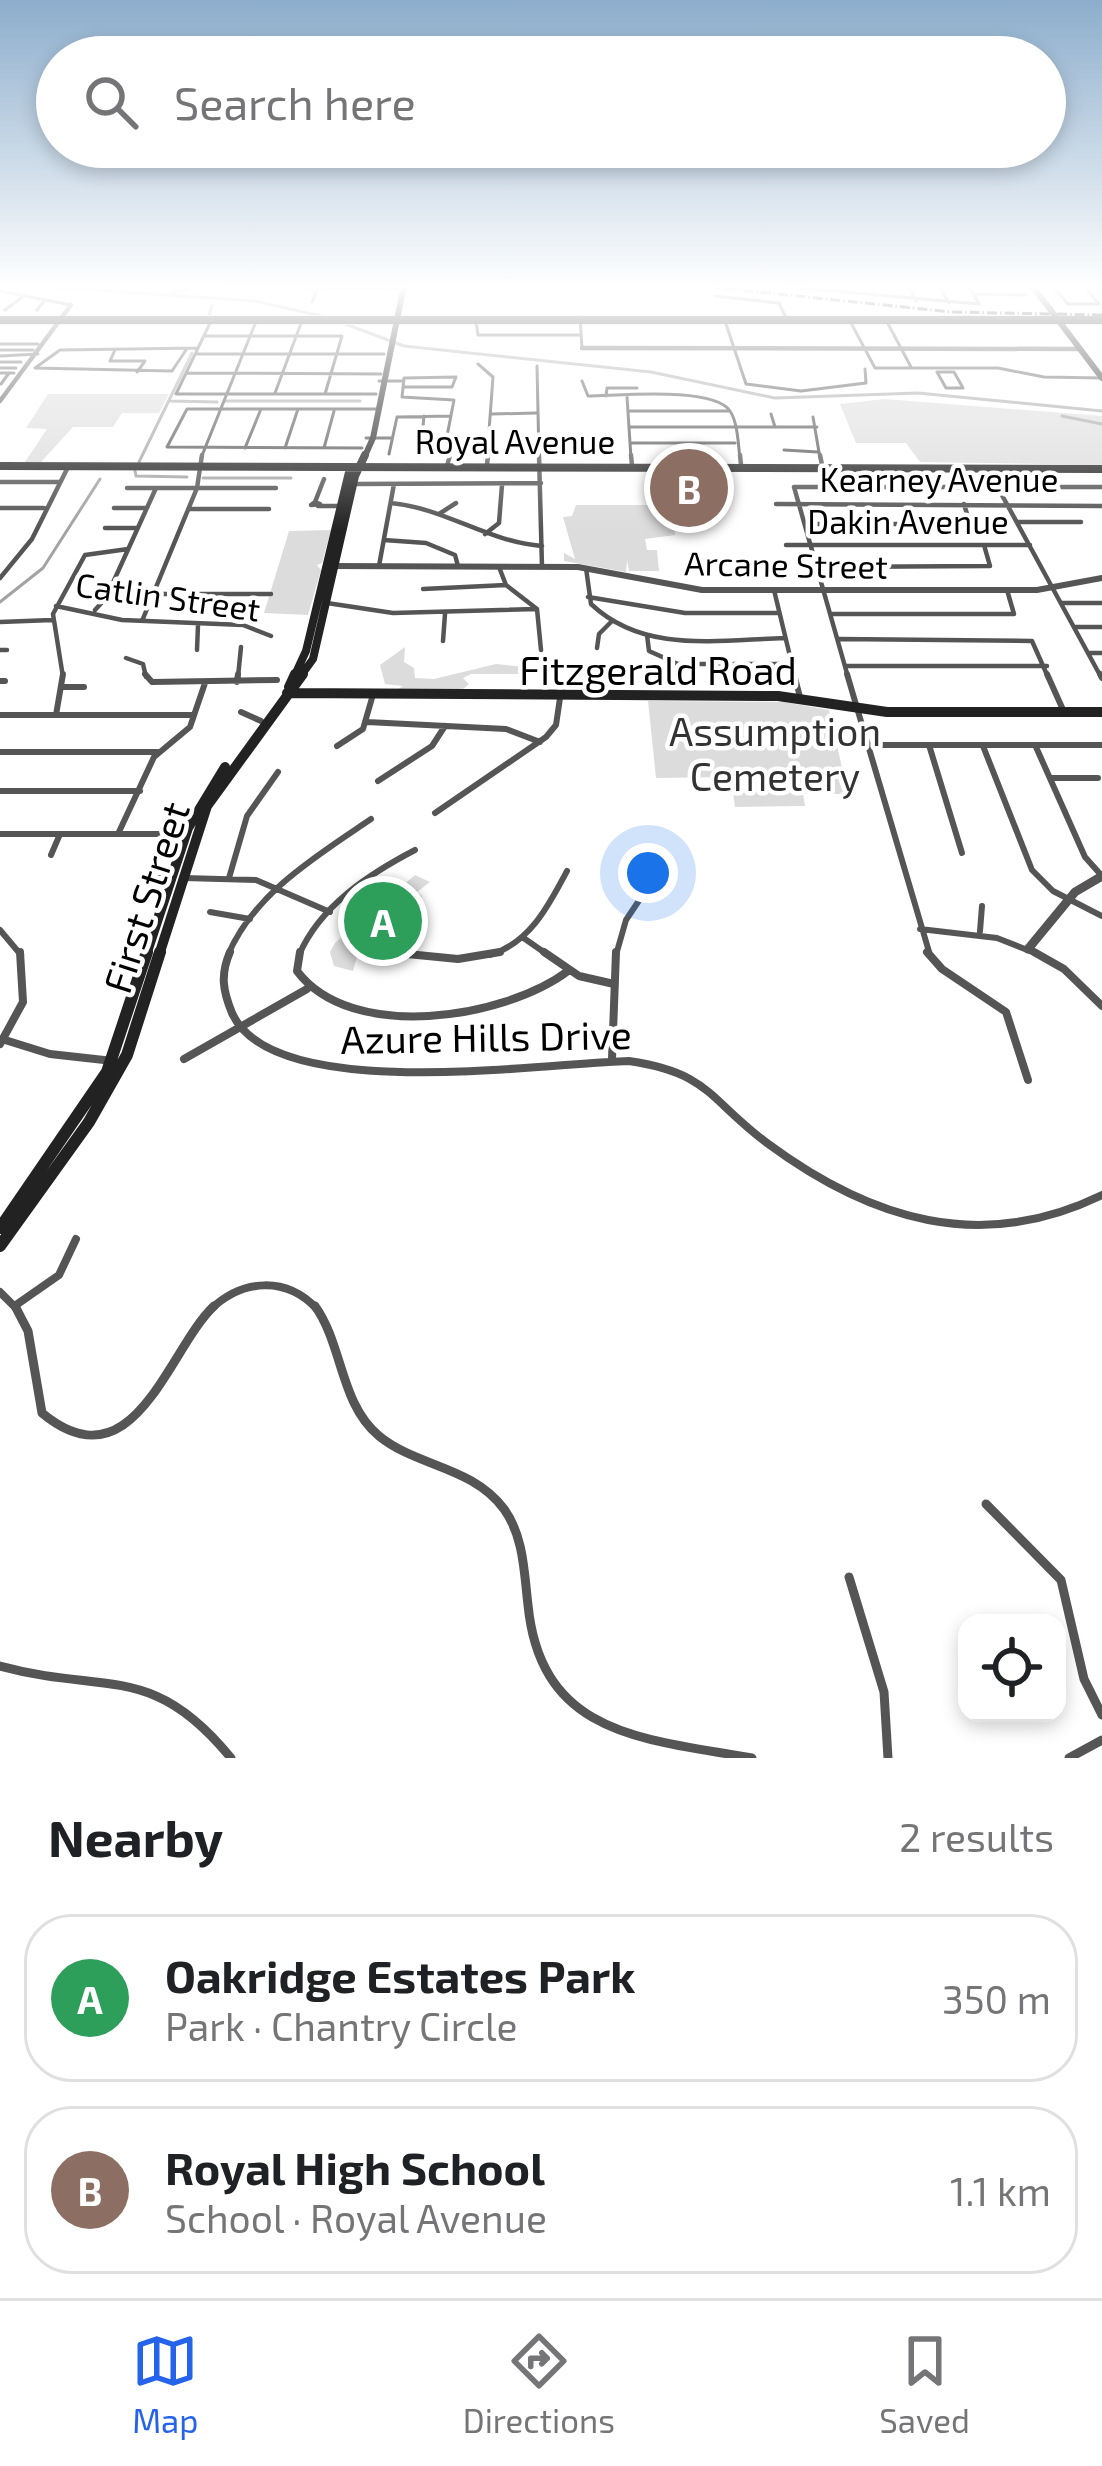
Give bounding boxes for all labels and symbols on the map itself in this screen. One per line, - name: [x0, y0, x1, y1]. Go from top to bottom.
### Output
- street label: Royal Avenue: [415, 421, 615, 461]
- pin: B: [650, 443, 728, 533]
- street label: Kearney Avenue: [820, 459, 1058, 499]
- street label: Dakin Avenue: [807, 501, 1009, 541]
- street label: Arcane Street: [684, 542, 888, 586]
- street label: Catlin Street: [73, 563, 263, 629]
- street label: Fitzgerald Road: [519, 646, 797, 693]
- park label: Assumption Cemetery: [669, 707, 881, 799]
- street label: First Street: [92, 796, 198, 998]
- your location: [618, 843, 678, 903]
- pin: A: [344, 876, 422, 966]
- street label: Azure Hills Drive: [340, 1010, 632, 1062]

